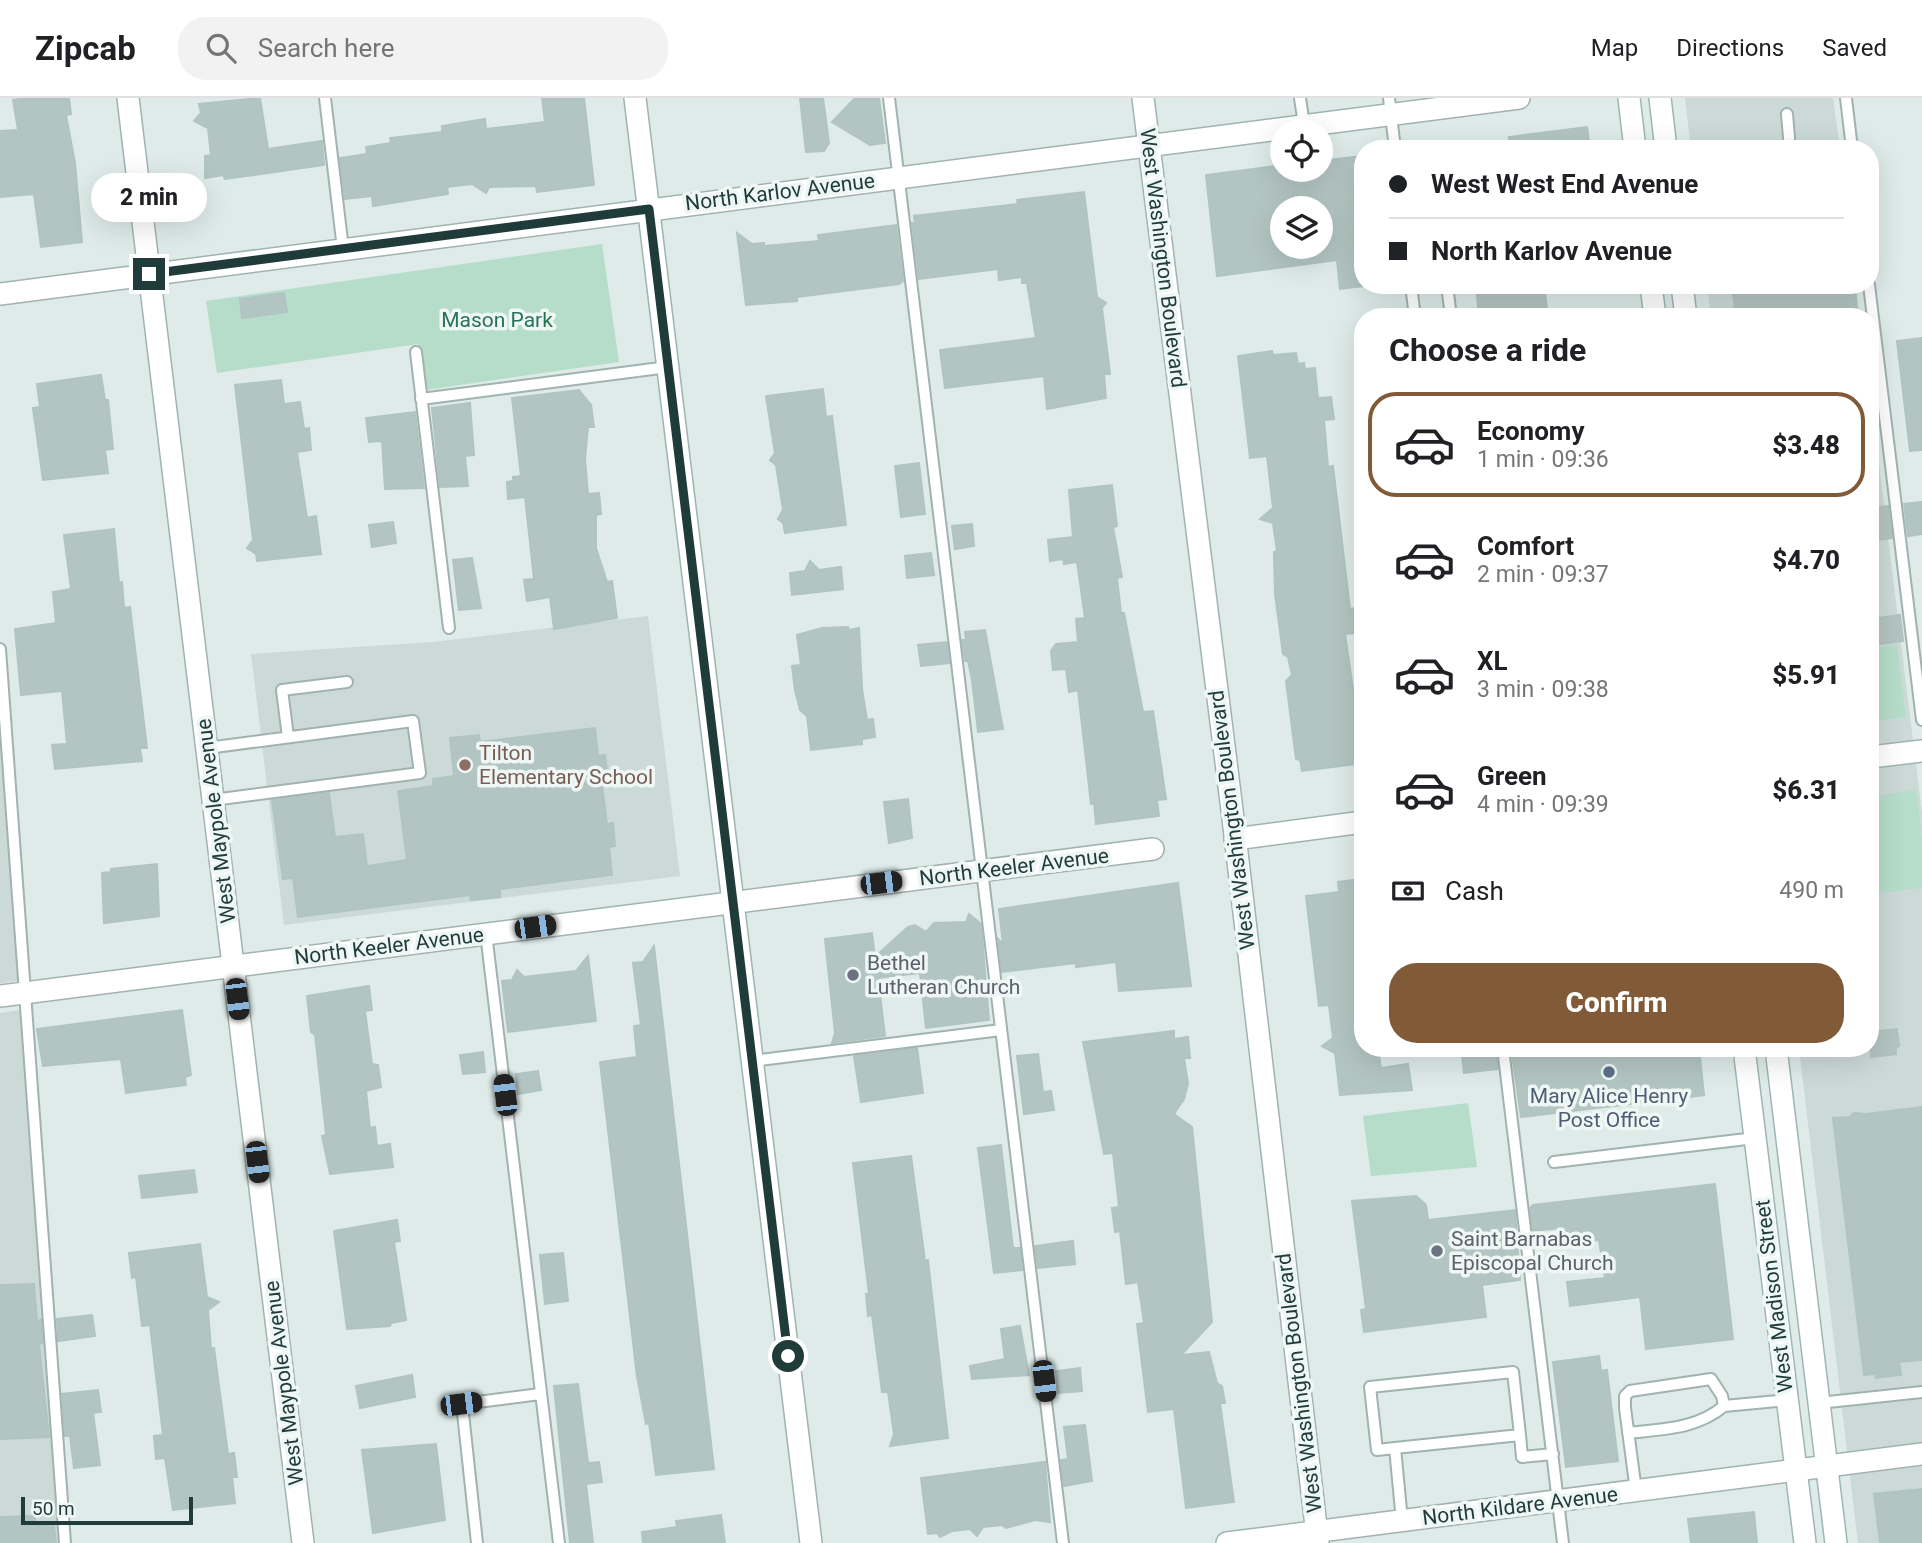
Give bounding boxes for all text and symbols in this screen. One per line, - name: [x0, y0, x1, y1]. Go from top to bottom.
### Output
- search box: [178, 17, 668, 80]
- text: Zipcab: [35, 29, 136, 68]
- icon: search: [202, 29, 240, 67]
- text: Search here: [258, 33, 395, 63]
- text: Map: [1591, 34, 1638, 62]
- text: Directions: [1676, 34, 1784, 62]
- text: Saved: [1822, 34, 1887, 62]
- map controls: [1270, 119, 1333, 259]
- button: locate: [1270, 119, 1333, 182]
- street label: West Washington Boulevard: [1135, 127, 1191, 389]
- street label: North Karlov Avenue: [684, 168, 876, 216]
- text: West West End Avenue: [1431, 169, 1698, 199]
- callout: 2 min: [91, 172, 207, 222]
- text: 2 min: [120, 184, 178, 211]
- button: layers: [1270, 196, 1333, 259]
- text: North Karlov Avenue: [1431, 236, 1672, 266]
- route end: [133, 258, 165, 290]
- park label: Mason Park: [441, 308, 553, 332]
- text: Choose a ride: [1389, 331, 1586, 369]
- icon: car: [1393, 413, 1456, 476]
- text: Economy: [1477, 416, 1584, 446]
- text: $3.48: [1772, 430, 1840, 460]
- text: 1 min · 09:36: [1477, 446, 1609, 473]
- icon: car: [1393, 528, 1456, 591]
- text: Comfort: [1477, 531, 1574, 561]
- text: $4.70: [1772, 545, 1840, 575]
- text: 2 min · 09:37: [1477, 561, 1609, 588]
- icon: car: [1393, 643, 1456, 706]
- text: XL: [1477, 646, 1508, 676]
- text: $5.91: [1772, 660, 1840, 690]
- text: 3 min · 09:38: [1477, 676, 1609, 703]
- street label: West Washington Boulevard: [1204, 689, 1260, 951]
- street label: West Maypole Avenue: [192, 717, 240, 925]
- place label: Tilton Elementary School: [479, 741, 653, 789]
- marker: Tilton Elementary School: [457, 757, 473, 773]
- icon: car: [1393, 758, 1456, 821]
- text: Green: [1477, 761, 1547, 791]
- text: $6.31: [1772, 775, 1840, 805]
- text: 4 min · 09:39: [1477, 791, 1609, 818]
- street label: North Keeler Avenue: [918, 843, 1110, 891]
- car: [859, 870, 904, 896]
- icon: cash: [1389, 872, 1427, 910]
- text: Cash: [1445, 876, 1504, 906]
- text: 490 m: [1779, 877, 1844, 904]
- car: [513, 914, 558, 940]
- street label: North Keeler Avenue: [293, 922, 485, 970]
- place label: Bethel Lutheran Church: [867, 951, 1020, 999]
- button: Confirm: [1389, 963, 1844, 1043]
- marker: Bethel Lutheran Church: [845, 967, 861, 983]
- car: [225, 977, 250, 1021]
- marker: Mary Alice Henry Post Office: [1601, 1064, 1617, 1080]
- car: [493, 1073, 518, 1117]
- place label: Mary Alice Henry Post Office: [1530, 1084, 1688, 1132]
- car: [245, 1140, 270, 1184]
- street label: West Madison Street: [1750, 1198, 1798, 1394]
- place label: Saint Barnabas Episcopal Church: [1451, 1227, 1613, 1275]
- marker: Saint Barnabas Episcopal Church: [1429, 1243, 1445, 1259]
- street label: West Washington Boulevard: [1271, 1252, 1327, 1514]
- street label: West Maypole Avenue: [260, 1279, 308, 1487]
- route start: [772, 1340, 804, 1372]
- car: [1032, 1359, 1057, 1403]
- car: [439, 1391, 484, 1417]
- street label: North Kildare Avenue: [1421, 1482, 1619, 1530]
- scale bar: [21, 1494, 192, 1526]
- text: 50 m: [32, 1497, 75, 1520]

